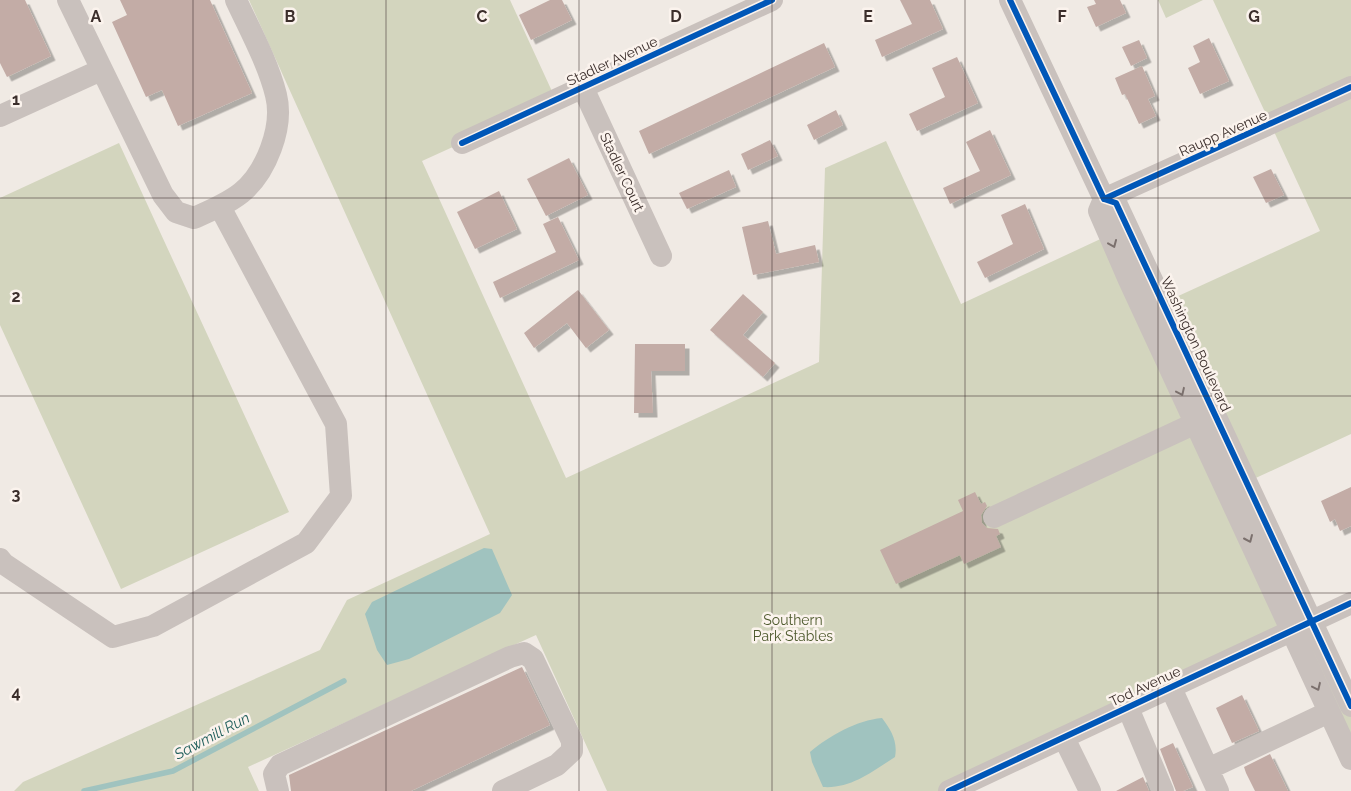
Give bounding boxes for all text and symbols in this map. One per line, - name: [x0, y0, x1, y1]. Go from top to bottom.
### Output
- text: A: [91, 7, 102, 26]
- text: B: [285, 7, 296, 26]
- text: C: [477, 7, 488, 26]
- text: D: [670, 7, 682, 26]
- text: E: [863, 7, 873, 26]
- text: F: [1057, 7, 1067, 26]
- text: G: [1248, 7, 1260, 26]
- street label: Stadler Avenue: [564, 33, 660, 89]
- text: 1: [12, 90, 20, 109]
- street label: Raupp Avenue: [1177, 106, 1269, 160]
- street label: Stadler Court: [597, 130, 647, 214]
- one-way arrow: [1107, 239, 1118, 248]
- street label: Washington Boulevard: [1158, 274, 1234, 414]
- text: 2: [11, 287, 21, 306]
- one-way arrow: [1175, 387, 1185, 396]
- text: 3: [12, 485, 21, 504]
- one-way arrow: [1242, 534, 1253, 543]
- park label: Southern Park Stables: [753, 612, 833, 644]
- street label: Tod Avenue: [1107, 663, 1183, 709]
- one-way arrow: [1311, 682, 1321, 691]
- text: 4: [11, 683, 21, 702]
- water label: Sawmill Run: [170, 709, 253, 764]

